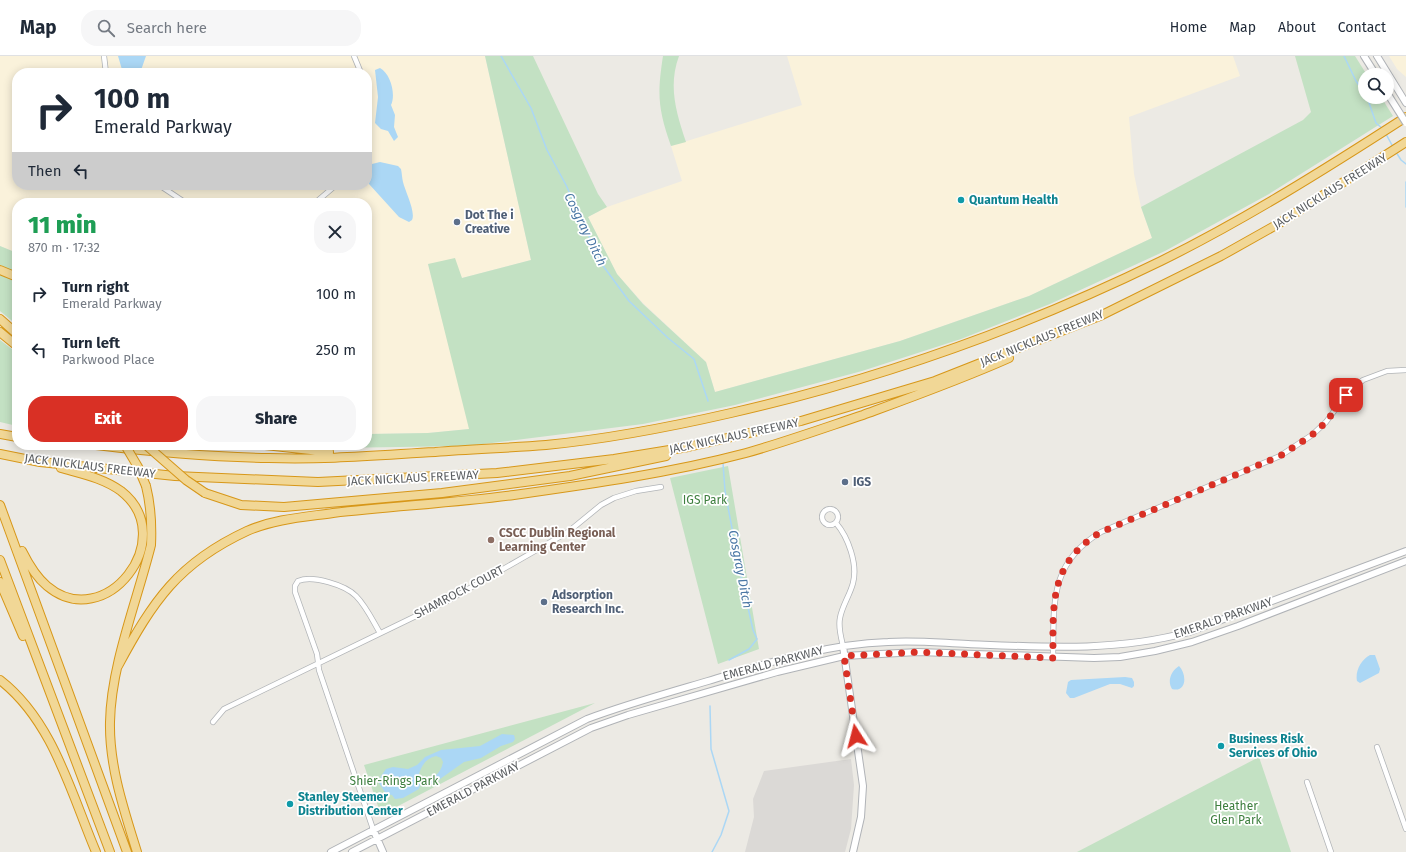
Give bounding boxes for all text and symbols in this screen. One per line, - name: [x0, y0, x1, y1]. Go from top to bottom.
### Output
- search box: [81, 10, 361, 46]
- text: Map: [20, 16, 57, 39]
- icon: search: [95, 17, 117, 39]
- text: Search here: [127, 19, 207, 37]
- text: Home: [1170, 19, 1207, 36]
- text: Map: [1229, 19, 1256, 36]
- text: About: [1278, 19, 1316, 36]
- text: Contact: [1338, 19, 1386, 36]
- map controls: [1358, 68, 1394, 104]
- button: search: [1358, 68, 1394, 104]
- text: 100 m: [94, 82, 170, 115]
- icon: right: [28, 84, 80, 136]
- text: Emerald Parkway: [94, 116, 232, 138]
- street label: JACK NICKLAUS FREEWAY: [1270, 150, 1390, 232]
- icon: left: [70, 160, 92, 182]
- text: Then: [28, 162, 62, 180]
- water label: Cosgray Ditch: [561, 190, 610, 268]
- place label: Quantum Health: [969, 193, 1058, 207]
- marker: Quantum Health: [956, 195, 966, 205]
- place label: Dot The i Creative: [465, 208, 514, 236]
- text: 11 min: [28, 211, 96, 239]
- button: close: [314, 211, 356, 253]
- marker: Dot The i Creative: [452, 217, 462, 227]
- text: 870 m · 17:32: [28, 240, 100, 255]
- text: Turn right: [62, 278, 129, 296]
- icon: right: [28, 283, 50, 305]
- text: 100 m: [316, 285, 356, 303]
- text: Emerald Parkway: [62, 296, 162, 311]
- street label: JACK NICKLAUS FREEWAY: [978, 307, 1106, 369]
- text: Turn left: [62, 334, 120, 352]
- icon: left: [28, 339, 50, 361]
- text: 250 m: [316, 341, 356, 359]
- text: Parkwood Place: [62, 352, 155, 367]
- pin: [1329, 378, 1363, 412]
- icon: arrive: [1335, 384, 1357, 406]
- button: Exit: [28, 396, 188, 442]
- button: Share: [196, 396, 356, 442]
- street label: JACK NICKLAUS FREEWAY: [668, 415, 800, 457]
- street label: JACK NICKLAUS FREEWAY: [24, 451, 157, 481]
- street label: JACK NICKLAUS FREEWAY: [347, 468, 480, 488]
- place label: IGS: [853, 475, 871, 489]
- marker: IGS: [840, 477, 850, 487]
- park label: IGS Park: [683, 493, 728, 507]
- place label: CSCC Dublin Regional Learning Center: [499, 526, 616, 554]
- water label: Cosgray Ditch: [726, 529, 755, 610]
- marker: CSCC Dublin Regional Learning Center: [486, 535, 496, 545]
- street label: SHAMROCK COURT: [412, 562, 507, 621]
- place label: Adsorption Research Inc.: [551, 588, 624, 616]
- street label: EMERALD PARKWAY: [1172, 594, 1275, 641]
- marker: Adsorption Research Inc.: [539, 597, 549, 607]
- street label: EMERALD PARKWAY: [721, 643, 825, 683]
- position arrow: [835, 715, 877, 757]
- place label: Business Risk Services of Ohio: [1229, 732, 1317, 760]
- marker: Business Risk Services of Ohio: [1216, 741, 1226, 751]
- street label: EMERALD PARKWAY: [424, 758, 522, 819]
- park label: Shier-Rings Park: [350, 774, 439, 788]
- place label: Stanley Steemer Distribution Center: [298, 790, 403, 818]
- marker: Stanley Steemer Distribution Center: [285, 799, 295, 809]
- park label: Heather Glen Park: [1210, 799, 1263, 827]

